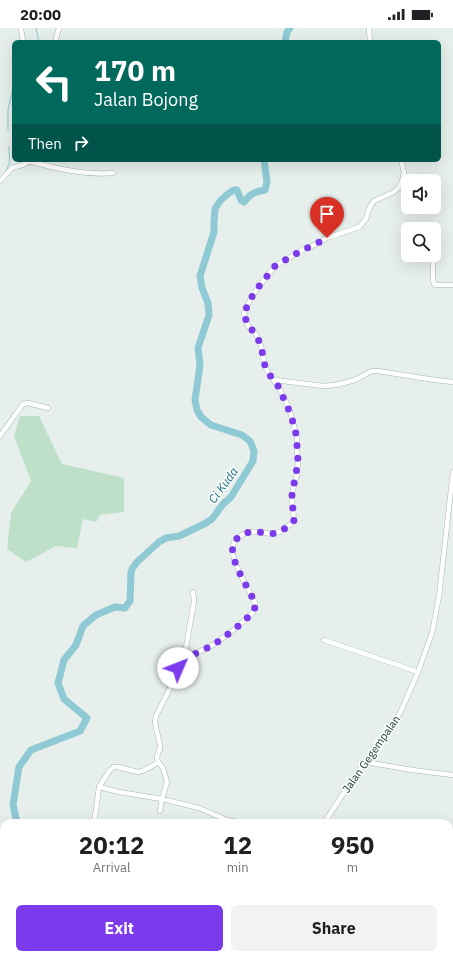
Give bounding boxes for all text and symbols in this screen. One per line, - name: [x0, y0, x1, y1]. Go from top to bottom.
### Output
- text: 20:00: [20, 5, 61, 24]
- text: 170 m: [94, 52, 176, 89]
- icon: left: [28, 56, 80, 108]
- text: Jalan Bojong: [94, 88, 198, 111]
- icon: right: [70, 132, 92, 154]
- text: Then: [28, 134, 62, 153]
- map controls: [401, 174, 441, 262]
- button: sound: [401, 174, 441, 214]
- pin: [310, 197, 344, 238]
- icon: arrive: [316, 203, 338, 225]
- button: search: [401, 222, 441, 262]
- water label: Ci Kuda: [205, 464, 241, 506]
- position arrow: [157, 647, 199, 689]
- street label: Jalan Gegempalan: [339, 712, 403, 796]
- text: 20:12: [79, 829, 144, 861]
- text: 12: [223, 829, 252, 861]
- text: 950: [331, 829, 374, 861]
- text: Arrival: [93, 859, 131, 876]
- text: min: [227, 859, 249, 876]
- text: m: [347, 859, 358, 876]
- button: Exit: [16, 905, 223, 951]
- button: Share: [231, 905, 437, 951]

